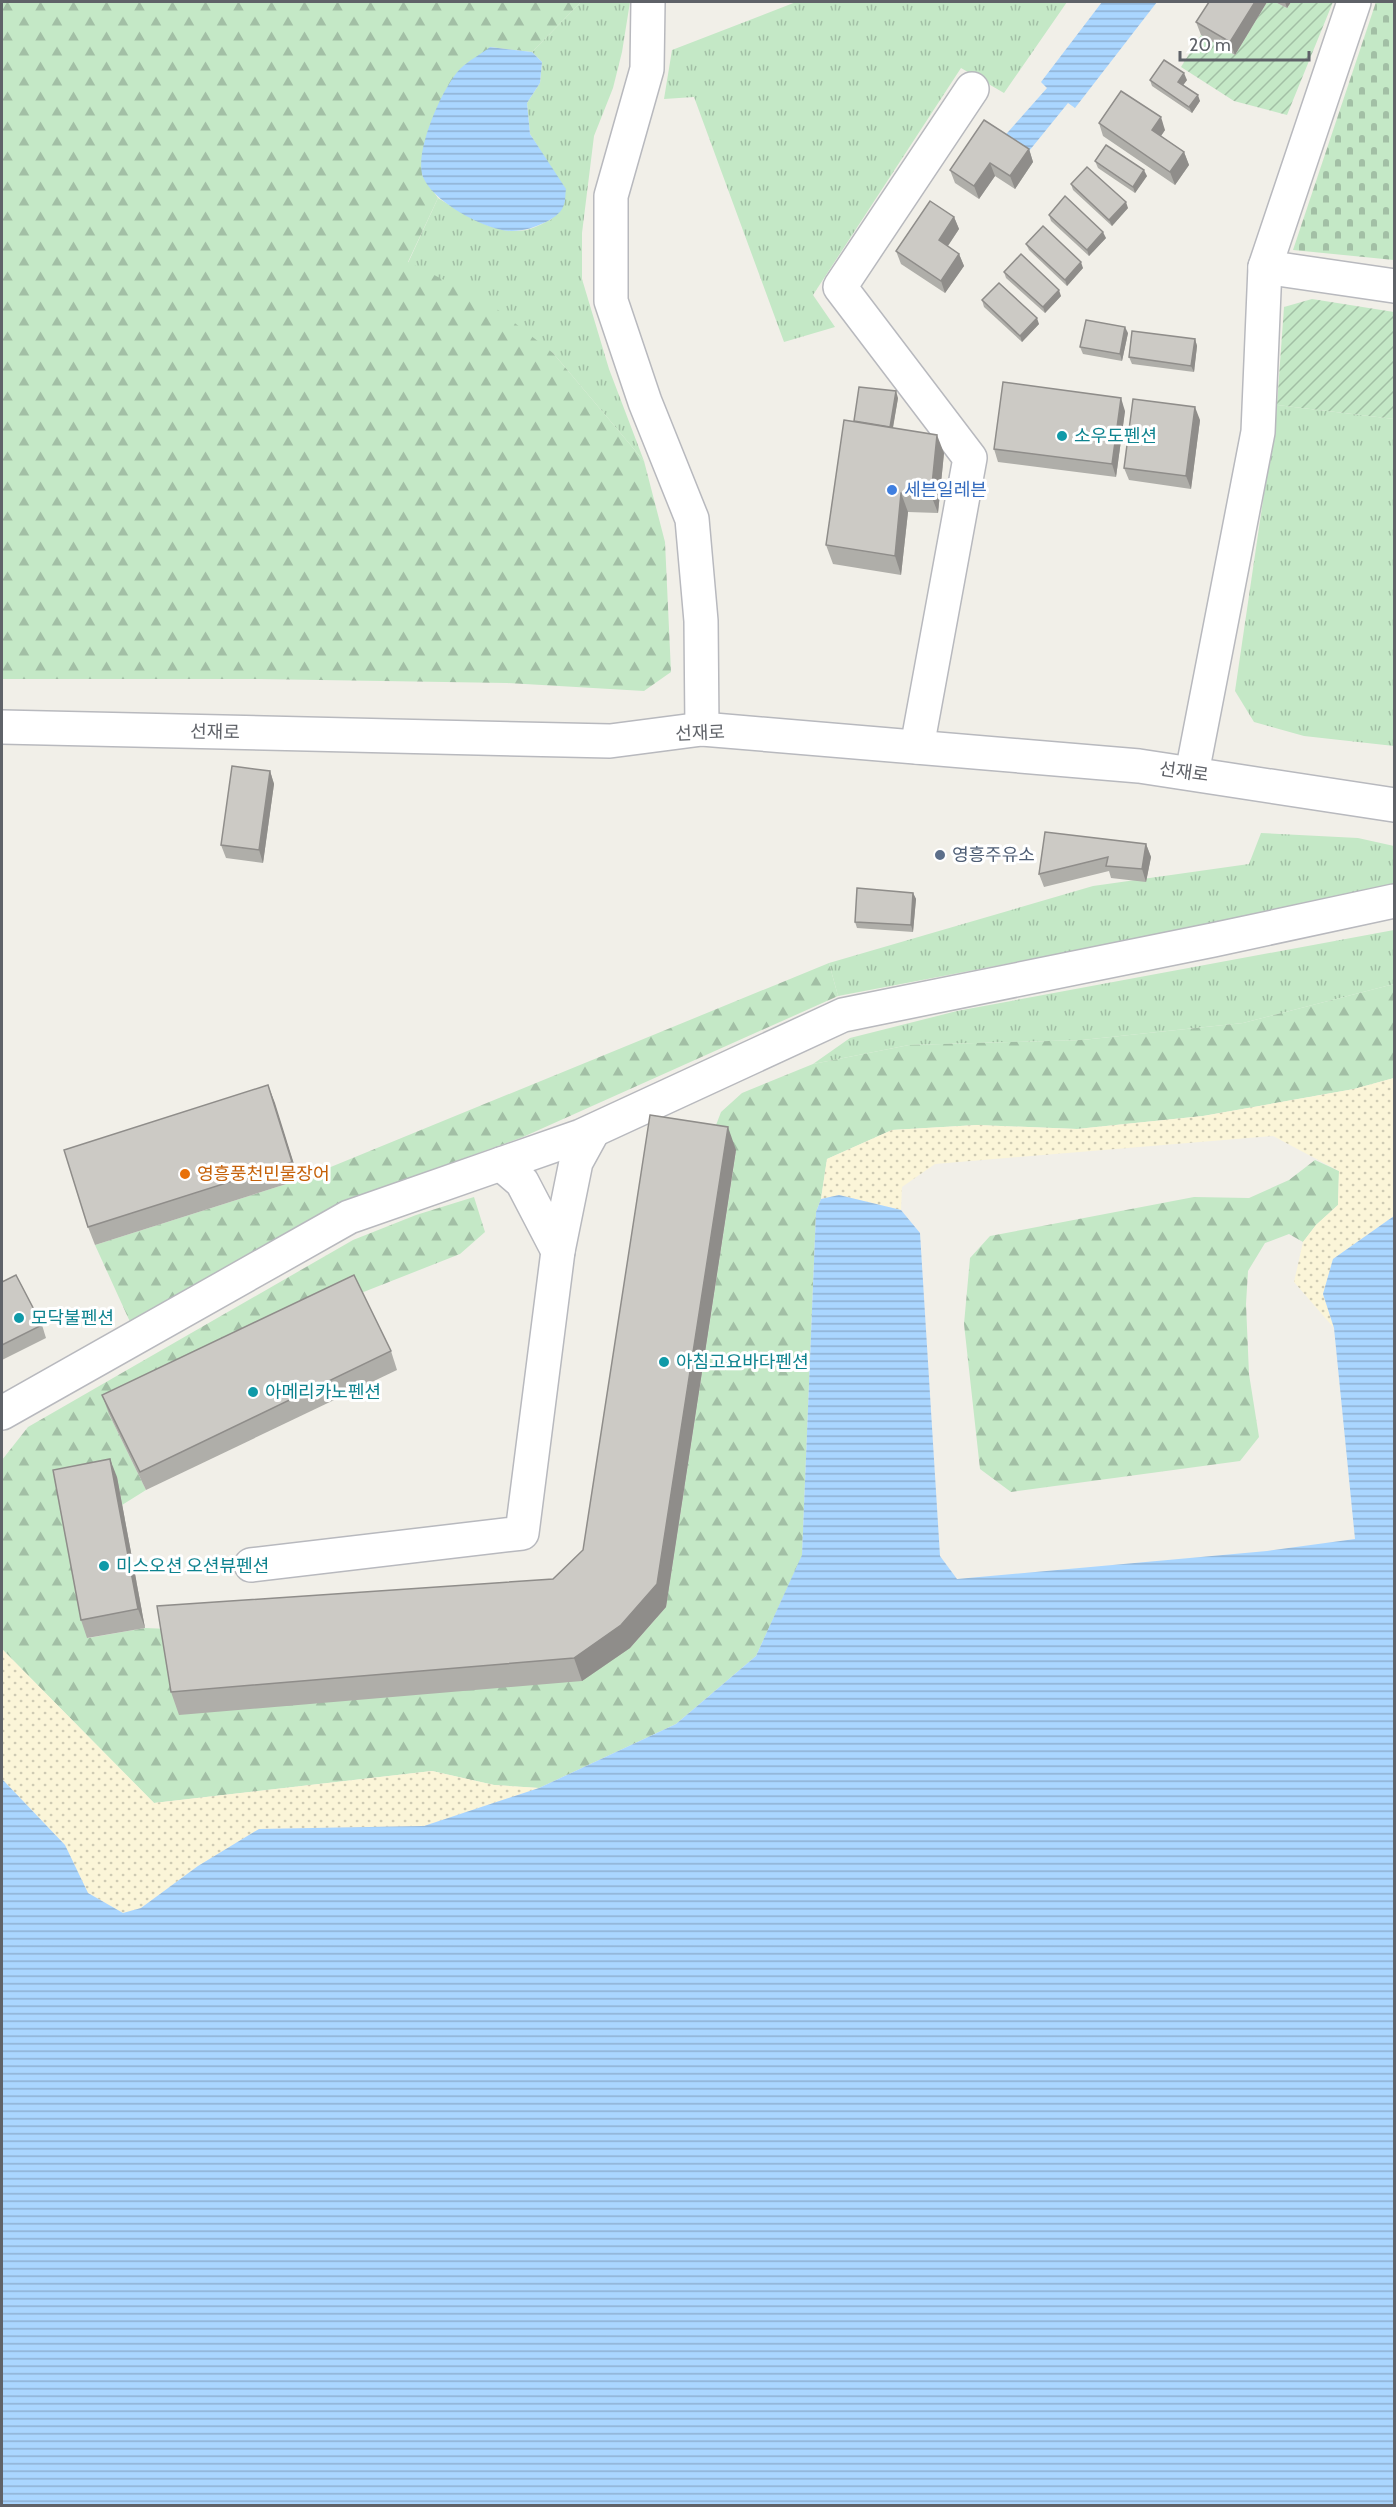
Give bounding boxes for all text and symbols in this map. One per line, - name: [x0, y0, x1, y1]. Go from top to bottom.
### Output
- scale bar: [1180, 24, 1309, 62]
- text: 20 m: [1189, 34, 1231, 56]
- place label: 소우도펜션: [1074, 425, 1157, 447]
- marker: 소우도펜션: [1055, 429, 1069, 443]
- place label: 세븐일레븐: [904, 479, 987, 501]
- marker: 세븐일레븐: [885, 483, 899, 497]
- street label: 선재로: [190, 721, 240, 743]
- street label: 선재로: [675, 721, 725, 745]
- street label: 선재로: [1158, 758, 1210, 786]
- place label: 영흥주유소: [952, 844, 1035, 866]
- marker: 영흥주유소: [933, 848, 947, 862]
- place label: 영흥풍천민물장어: [197, 1163, 329, 1185]
- marker: 영흥풍천민물장어: [178, 1167, 192, 1181]
- place label: 모닥불펜션: [31, 1307, 114, 1329]
- marker: 모닥불펜션: [12, 1311, 26, 1325]
- place label: 아침고요바다펜션: [676, 1351, 808, 1373]
- marker: 아침고요바다펜션: [657, 1355, 671, 1369]
- place label: 아메리카노펜션: [265, 1381, 381, 1403]
- marker: 아메리카노펜션: [246, 1385, 260, 1399]
- place label: 미스오션 오션뷰펜션: [116, 1555, 269, 1577]
- marker: 미스오션 오션뷰펜션: [97, 1559, 111, 1573]

